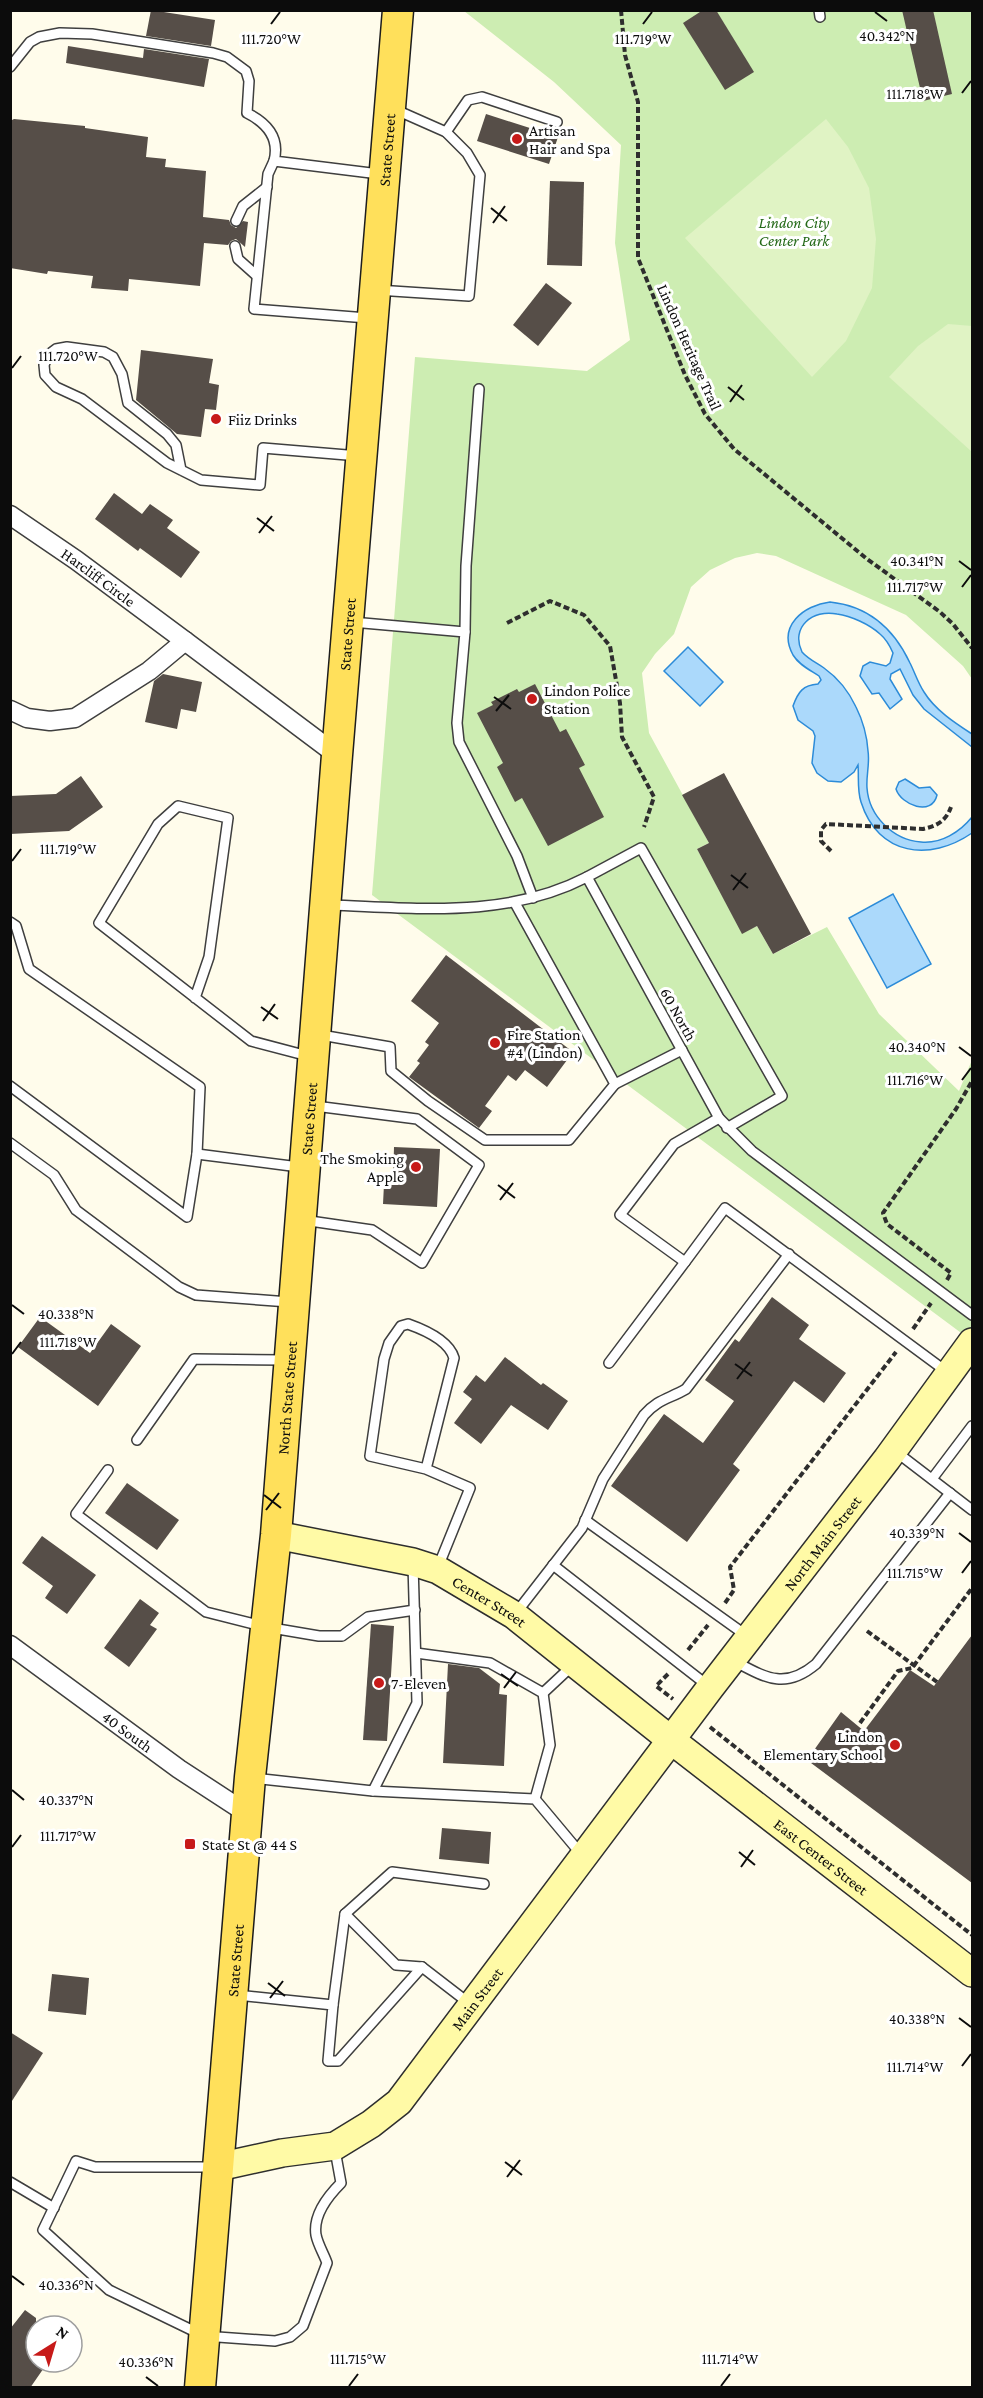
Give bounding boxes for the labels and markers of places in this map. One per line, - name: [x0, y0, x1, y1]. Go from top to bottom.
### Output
- place label: Artisan Hair and Spa: [529, 122, 611, 158]
- marker: Artisan Hair and Spa: [510, 132, 524, 146]
- place label: Fiiz Drinks: [228, 411, 297, 428]
- marker: Fiiz Drinks: [209, 412, 223, 426]
- place label: Lindon Police Station: [544, 682, 630, 717]
- marker: Lindon Police Station: [525, 692, 539, 706]
- place label: Fire Station #4 (Lindon): [507, 1026, 583, 1062]
- marker: Fire Station #4 (Lindon): [488, 1036, 502, 1050]
- place label: The Smoking Apple: [320, 1150, 404, 1186]
- marker: The Smoking Apple: [409, 1160, 423, 1174]
- place label: 7-Eleven: [391, 1675, 447, 1692]
- marker: 7-Eleven: [372, 1676, 386, 1690]
- place label: Lindon Elementary School: [763, 1728, 883, 1764]
- marker: Lindon Elementary School: [888, 1738, 902, 1752]
- place label: State St @ 44 S: [202, 1836, 297, 1854]
- marker: State St @ 44 S: [183, 1837, 197, 1851]

